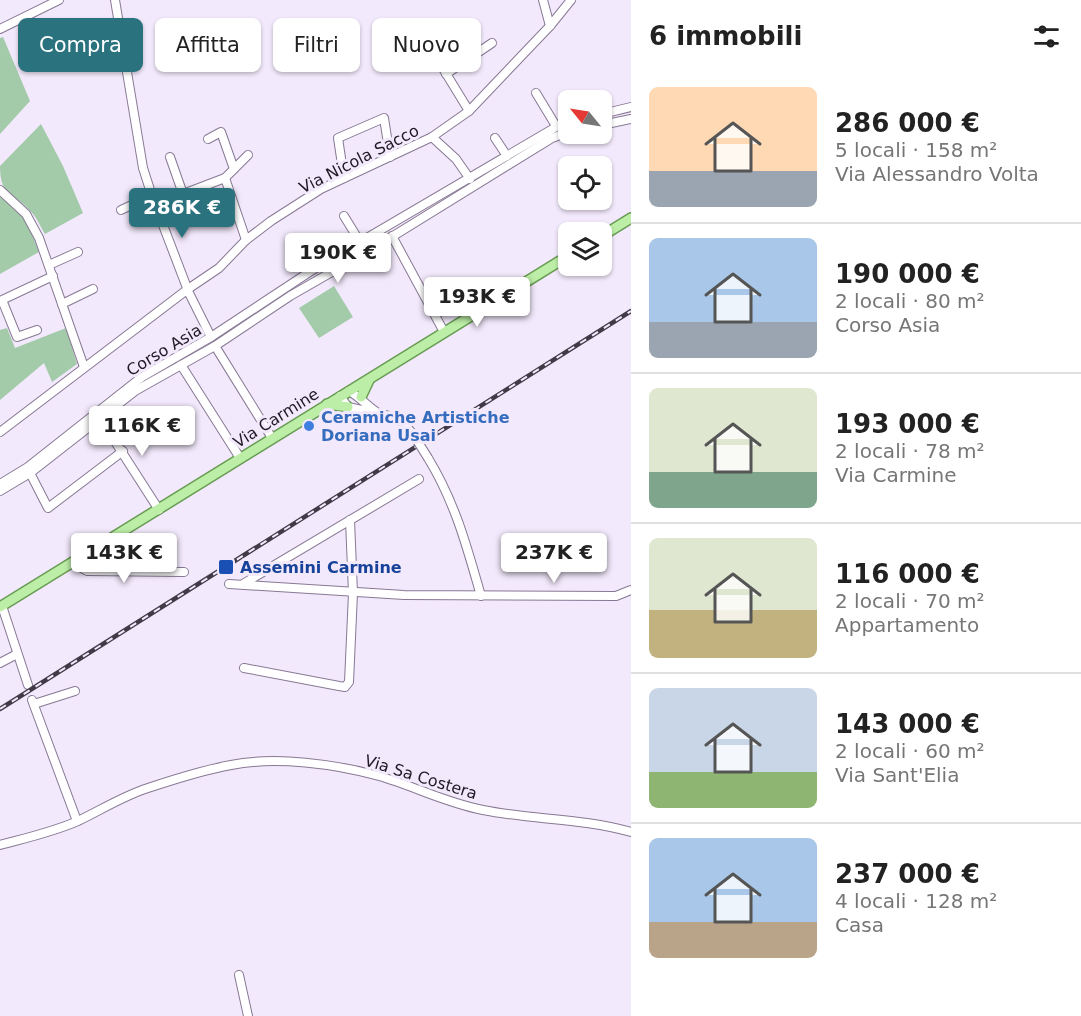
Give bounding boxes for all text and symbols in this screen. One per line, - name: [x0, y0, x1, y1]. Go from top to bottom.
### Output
- chip: Compra: [18, 18, 143, 72]
- chip: Affitta: [155, 18, 261, 72]
- chip: Filtri: [273, 18, 360, 72]
- chip: Nuovo: [372, 18, 481, 72]
- icon: filters: [1030, 20, 1063, 53]
- text: 6 immobili: [649, 21, 802, 51]
- north arrow: [558, 90, 612, 144]
- map controls: [558, 90, 612, 276]
- text: 286 000 €: [835, 108, 980, 138]
- icon: home: [697, 111, 769, 183]
- street label: Via Nicola Sacco: [296, 121, 422, 197]
- text: 5 locali · 158 m²: [835, 138, 997, 162]
- button: locate: [558, 156, 612, 210]
- text: Via Alessandro Volta: [835, 162, 1039, 186]
- pin: 286K €: [133, 188, 231, 239]
- text: 286K €: [143, 195, 221, 219]
- button: layers: [558, 222, 612, 276]
- pin: 190K €: [289, 233, 387, 284]
- text: 190K €: [299, 240, 377, 264]
- text: 190 000 €: [835, 259, 980, 289]
- icon: home: [697, 262, 769, 334]
- pin: 193K €: [428, 277, 526, 328]
- text: 193K €: [438, 284, 516, 308]
- text: 2 locali · 80 m²: [835, 289, 985, 313]
- text: Corso Asia: [835, 313, 940, 337]
- street label: Corso Asia: [123, 320, 205, 380]
- street label: Via Carmine: [230, 384, 322, 452]
- pin: 116K €: [93, 406, 191, 457]
- place label: Ceramiche Artistiche Doriana Usai: [321, 408, 510, 445]
- text: 193 000 €: [835, 409, 980, 439]
- icon: home: [697, 412, 769, 484]
- text: 116K €: [103, 413, 181, 437]
- marker: Ceramiche Artistiche Doriana Usai: [302, 419, 316, 433]
- text: 2 locali · 78 m²: [835, 439, 985, 463]
- text: Via Carmine: [835, 463, 957, 487]
- pin: 143K €: [75, 533, 173, 584]
- pin: 237K €: [505, 533, 603, 584]
- text: 143K €: [85, 540, 163, 564]
- text: 237K €: [515, 540, 593, 564]
- marker: Assemini Carmine: [217, 558, 235, 576]
- place label: Assemini Carmine: [240, 558, 402, 577]
- text: 116 000 €: [835, 559, 980, 589]
- icon: home: [697, 562, 769, 634]
- text: 2 locali · 70 m²: [835, 589, 985, 613]
- text: Appartamento: [835, 613, 979, 637]
- text: 143 000 €: [835, 709, 980, 739]
- icon: home: [697, 712, 769, 784]
- text: 2 locali · 60 m²: [835, 739, 985, 763]
- street label: Via Sa Costera: [362, 751, 480, 803]
- text: Via Sant'Elia: [835, 763, 959, 787]
- text: 237 000 €: [835, 859, 980, 889]
- icon: home: [697, 862, 769, 934]
- text: 4 locali · 128 m²: [835, 889, 997, 913]
- text: Casa: [835, 913, 884, 937]

